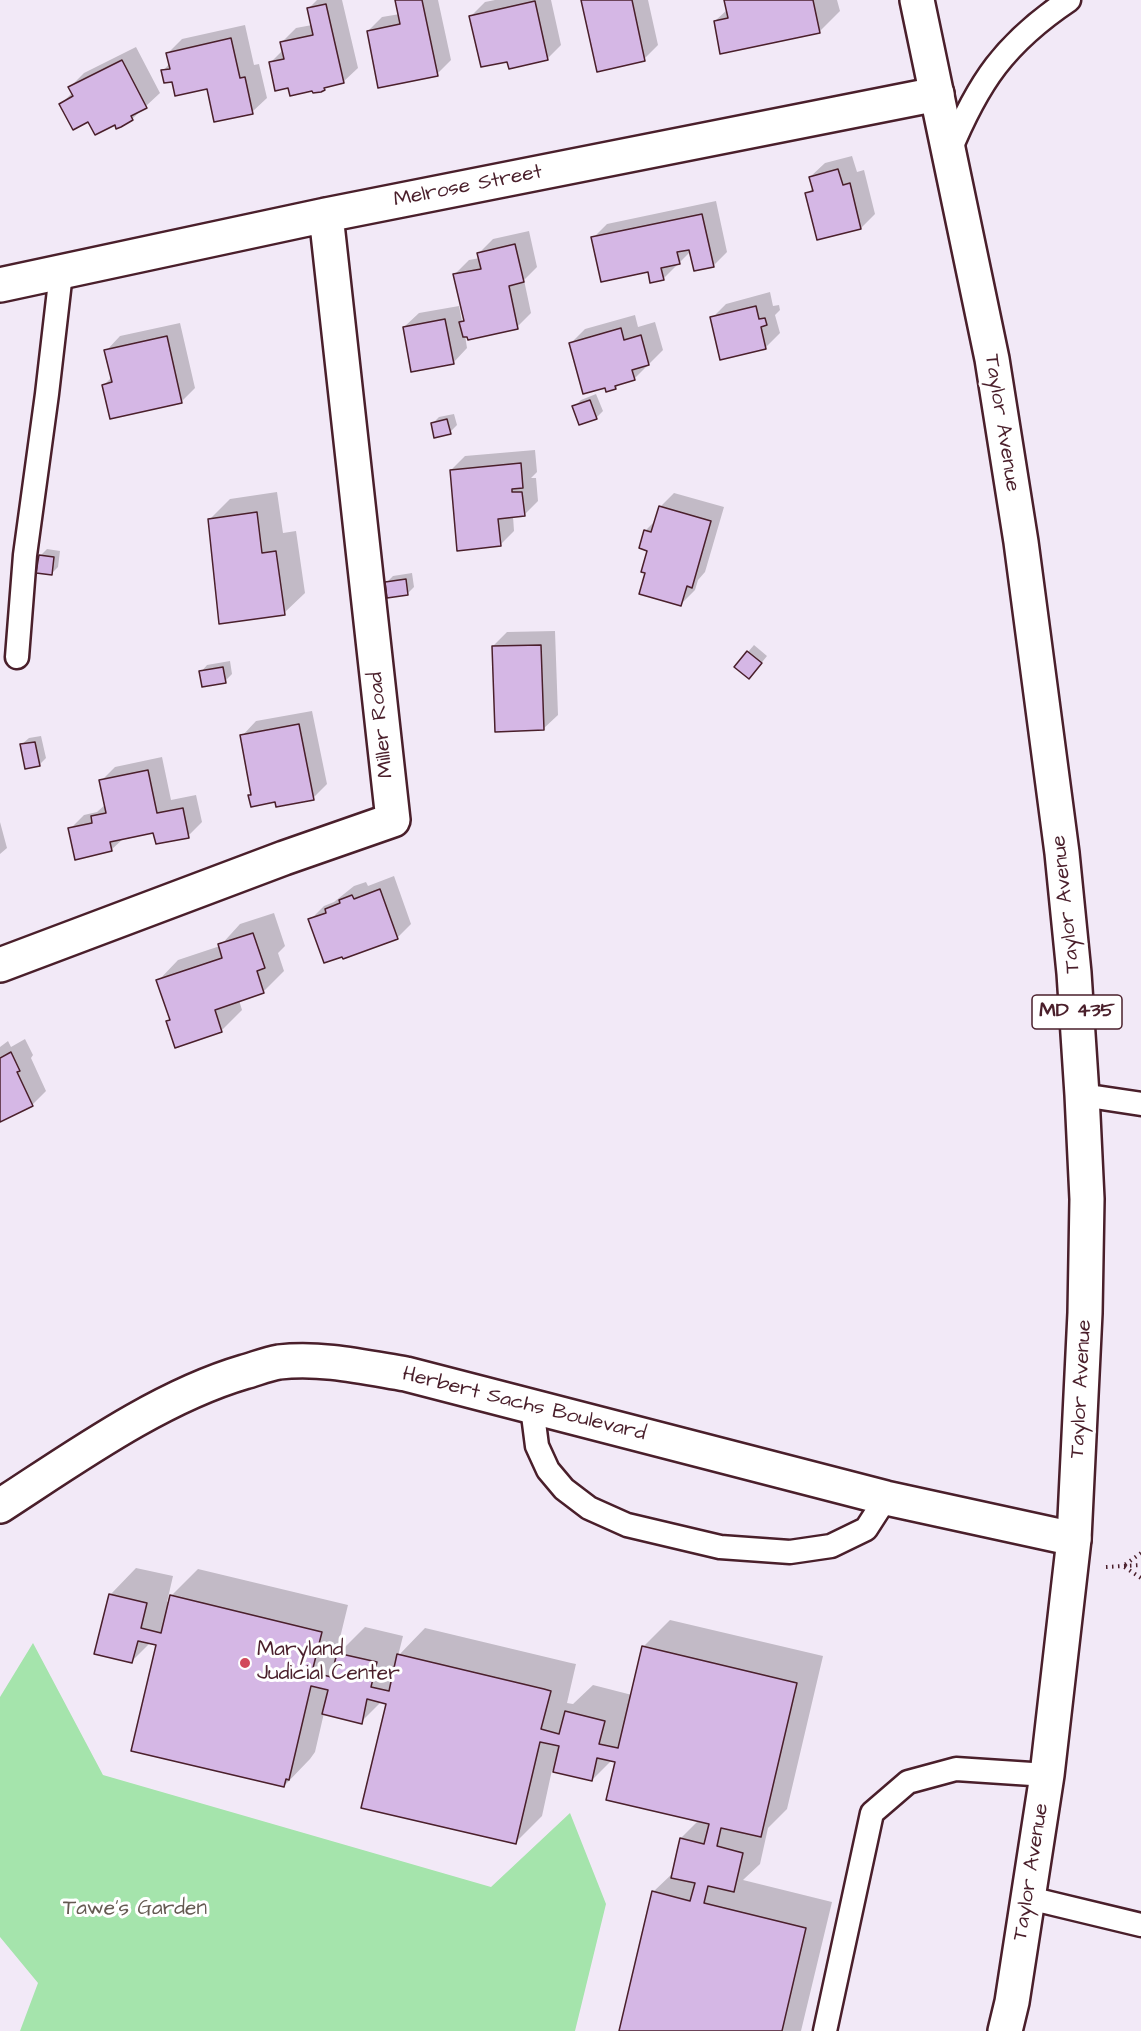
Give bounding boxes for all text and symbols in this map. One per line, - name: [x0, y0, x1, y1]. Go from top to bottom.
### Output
- street label: Melrose Street: [392, 160, 544, 214]
- street label: Taylor Avenue: [978, 353, 1024, 493]
- street label: Miller Road: [364, 671, 400, 779]
- street label: Taylor Avenue: [1047, 834, 1087, 974]
- road number: MD 435: [1032, 995, 1122, 1029]
- street label: Taylor Avenue: [1066, 1319, 1098, 1459]
- street label: Herbert Sachs Boulevard: [400, 1363, 648, 1447]
- place label: Maryland Judicial Center: [257, 1638, 400, 1688]
- marker: Maryland Judicial Center: [238, 1656, 252, 1670]
- street label: Taylor Avenue: [1009, 1802, 1055, 1942]
- park label: Tawe's Garden: [63, 1897, 207, 1923]

